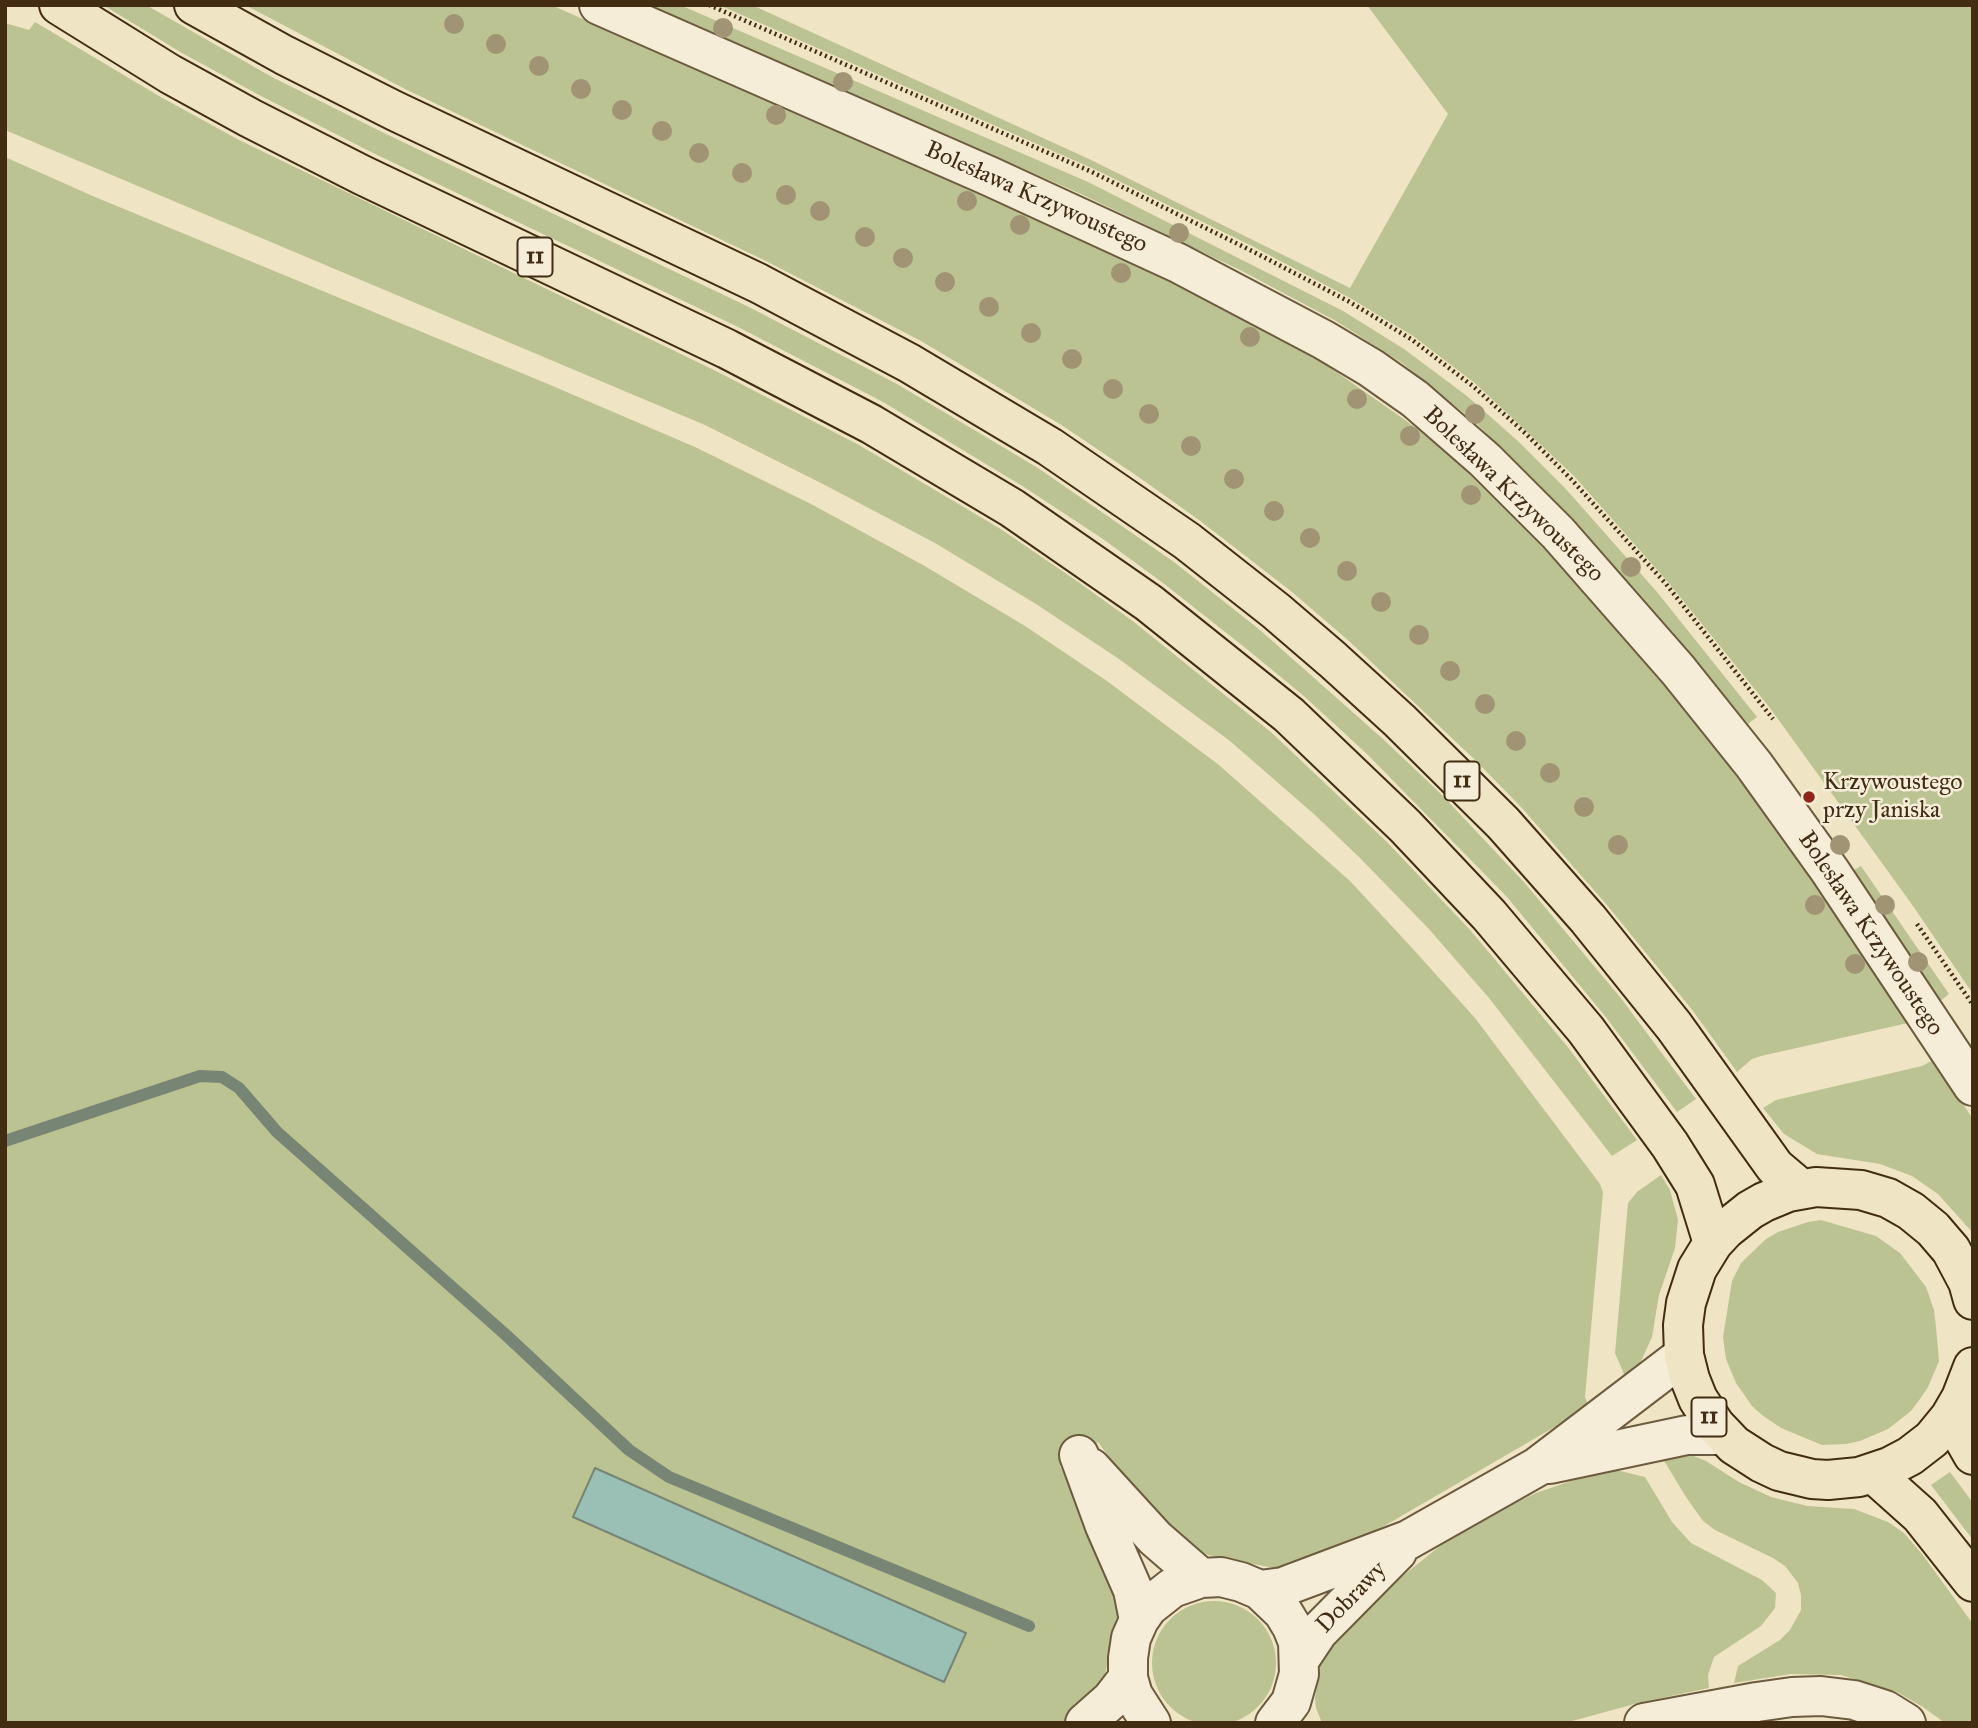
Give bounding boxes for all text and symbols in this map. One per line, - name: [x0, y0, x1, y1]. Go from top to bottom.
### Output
- street label: Bolesława Krzywoustego: [920, 136, 1152, 260]
- road number: 11: [518, 238, 552, 276]
- street label: Bolesława Krzywoustego: [1417, 401, 1609, 589]
- road number: 11: [1444, 762, 1480, 800]
- place label: Krzywoustego przy Janiska: [1823, 769, 1963, 825]
- marker: Krzywoustego przy Janiska: [1801, 789, 1817, 805]
- street label: Bolesława Krzywoustego: [1791, 826, 1949, 1042]
- road number: 11: [1692, 1398, 1726, 1436]
- street label: Dobrawy: [1311, 1556, 1393, 1640]

